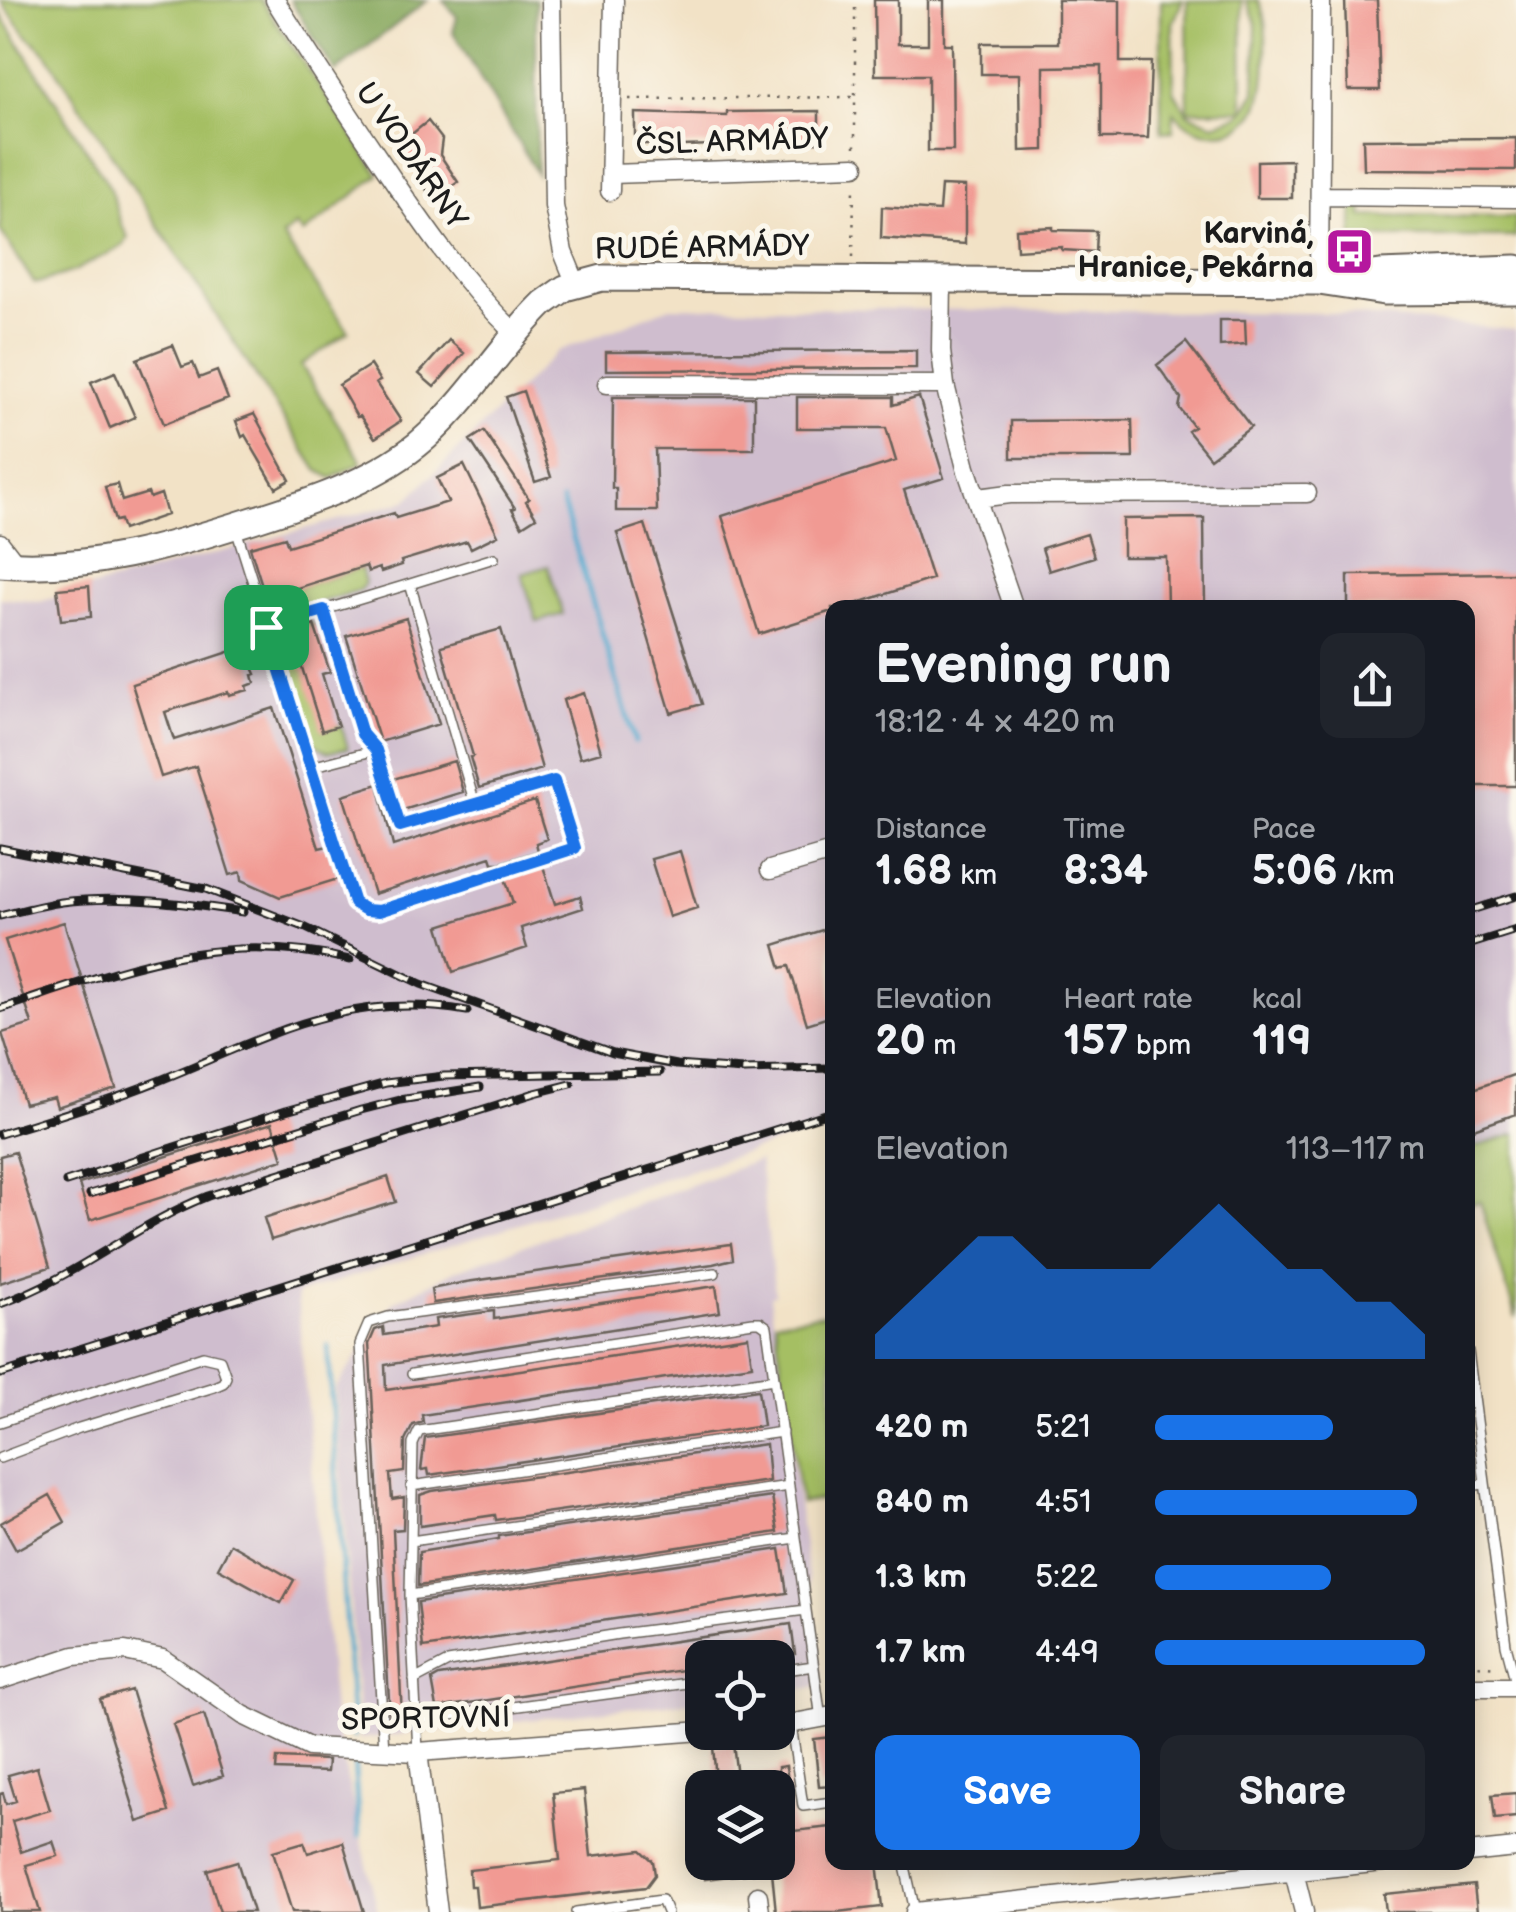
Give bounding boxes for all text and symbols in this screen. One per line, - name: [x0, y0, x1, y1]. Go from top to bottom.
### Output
- street label: U VODÁRNY: [347, 75, 476, 237]
- street label: ČSL. ARMÁDY: [635, 119, 830, 163]
- place label: Karviná, Hranice, Pekárna: [1078, 216, 1314, 286]
- bus stop icon: Karviná, Hranice, Pekárna: [1323, 225, 1375, 277]
- street label: RUDÉ ARMÁDY: [594, 227, 810, 268]
- pin: [224, 585, 309, 670]
- icon: arrive: [239, 600, 294, 655]
- text: Evening run: [875, 632, 1172, 699]
- button: share: [1320, 633, 1425, 738]
- text: 18:12 · 4 × 420 m: [875, 703, 1115, 742]
- text: Distance: [875, 813, 987, 846]
- text: Time: [1063, 813, 1125, 846]
- text: Pace: [1252, 813, 1316, 846]
- text: 1.68: [875, 846, 953, 897]
- text: 8:34: [1063, 846, 1148, 897]
- text: 5:06: [1252, 846, 1338, 897]
- text: km: [953, 859, 997, 892]
- text: /km: [1338, 859, 1395, 892]
- text: Elevation: [875, 983, 992, 1016]
- text: Heart rate: [1063, 983, 1193, 1016]
- text: kcal: [1252, 983, 1302, 1016]
- text: 20: [875, 1016, 926, 1067]
- text: 157: [1063, 1016, 1128, 1067]
- text: 119: [1252, 1016, 1312, 1067]
- text: m: [926, 1029, 956, 1062]
- text: bpm: [1128, 1029, 1191, 1062]
- text: Elevation: [875, 1130, 1008, 1169]
- text: 113–117 m: [1286, 1130, 1425, 1169]
- text: 420 m: [875, 1408, 968, 1447]
- text: 5:21: [1035, 1408, 1091, 1447]
- text: 840 m: [875, 1483, 969, 1522]
- text: 4:51: [1035, 1483, 1092, 1522]
- text: 1.3 km: [875, 1558, 967, 1597]
- text: 5:22: [1035, 1558, 1098, 1597]
- text: 1.7 km: [875, 1633, 966, 1672]
- text: 4:49: [1035, 1633, 1099, 1672]
- map controls: [685, 1640, 795, 1880]
- button: locate: [685, 1640, 795, 1750]
- street label: SPORTOVNÍ: [341, 1699, 511, 1738]
- button: Save: [875, 1735, 1140, 1850]
- button: Share: [1160, 1735, 1425, 1850]
- button: layers: [685, 1770, 795, 1880]

